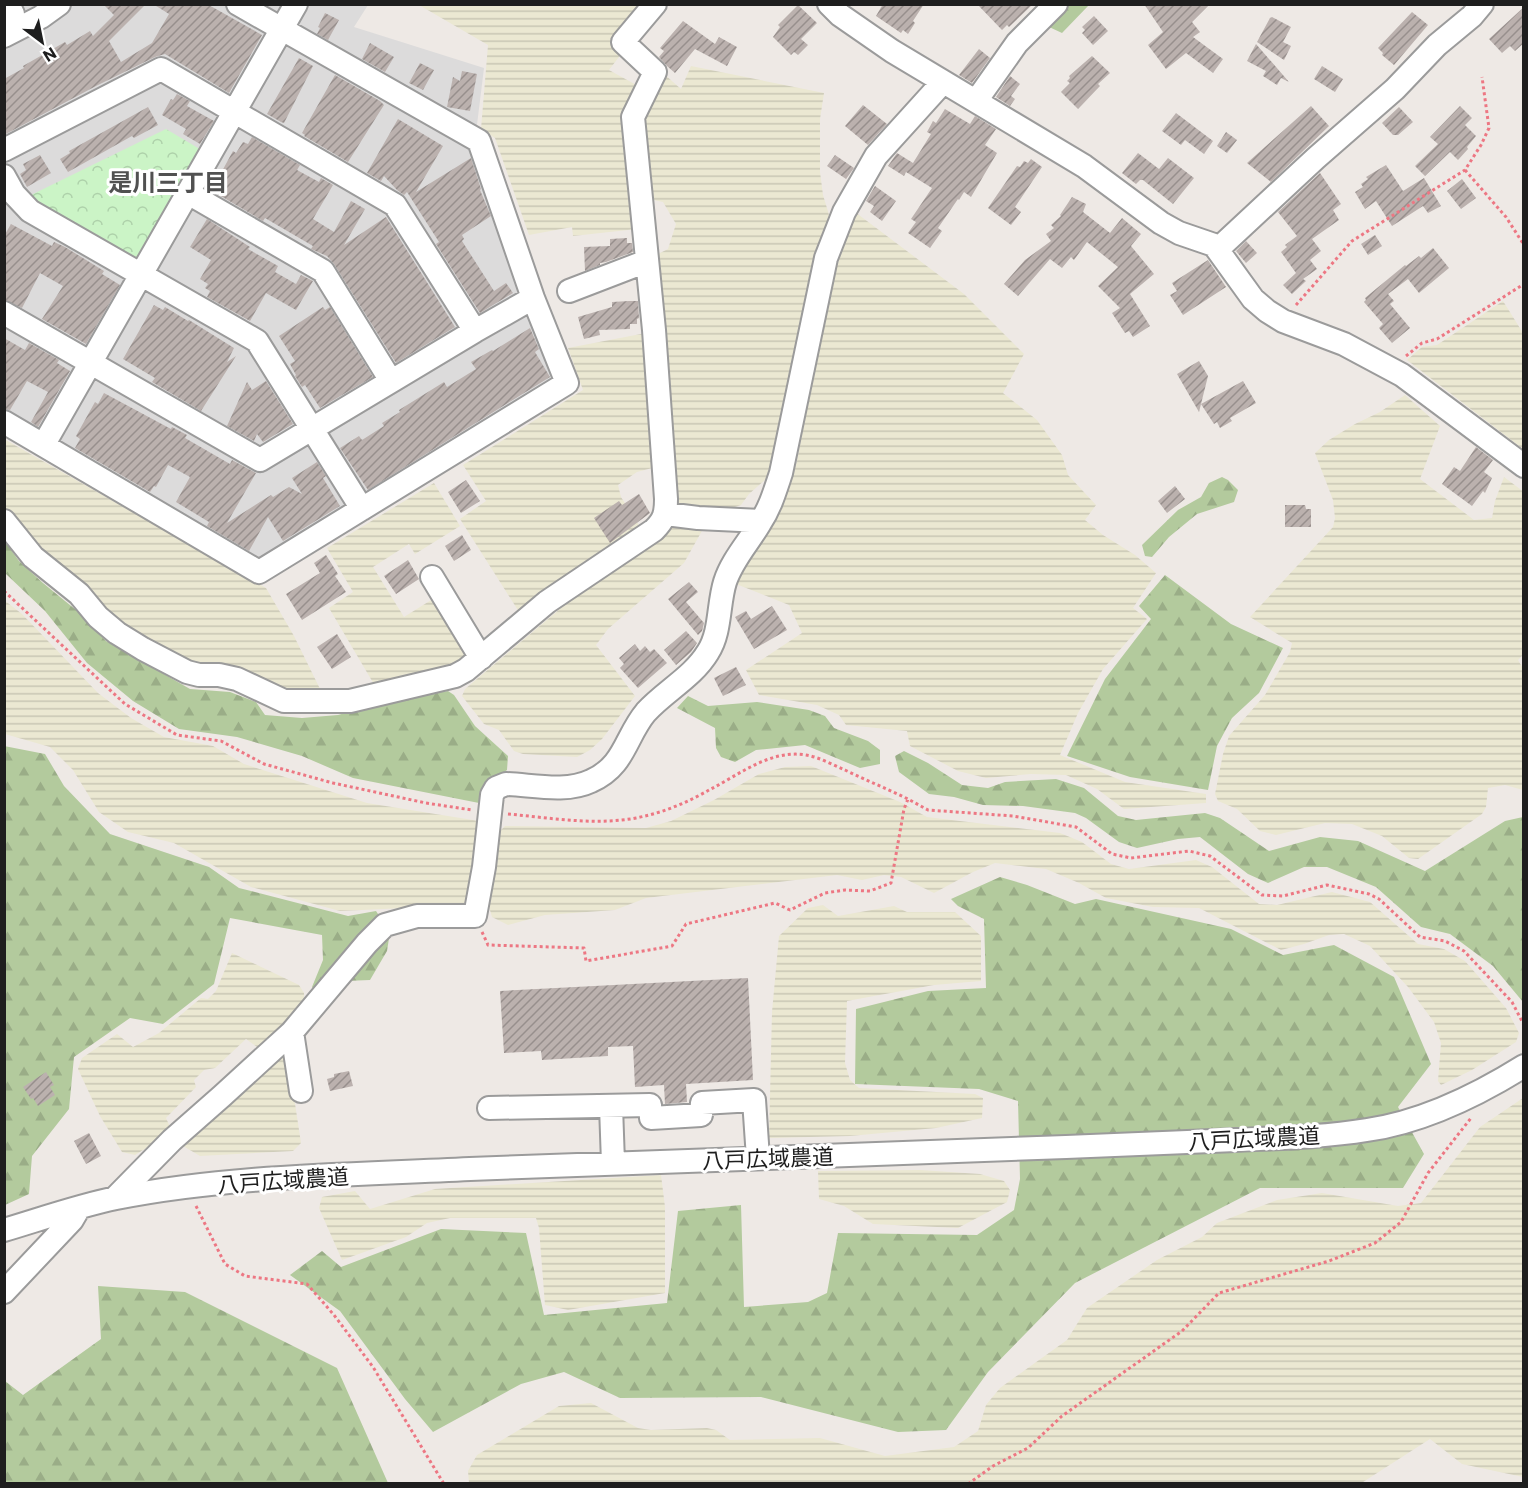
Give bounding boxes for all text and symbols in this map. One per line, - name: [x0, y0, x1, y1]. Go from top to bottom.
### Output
- north arrow: [12, 12, 72, 72]
- text: N: [40, 44, 60, 66]
- district label: 是川三丁目: [108, 167, 228, 196]
- street label: 八戸広域農道: [1187, 1121, 1321, 1155]
- street label: 八戸広域農道: [702, 1142, 834, 1174]
- street label: 八戸広域農道: [216, 1162, 350, 1198]

